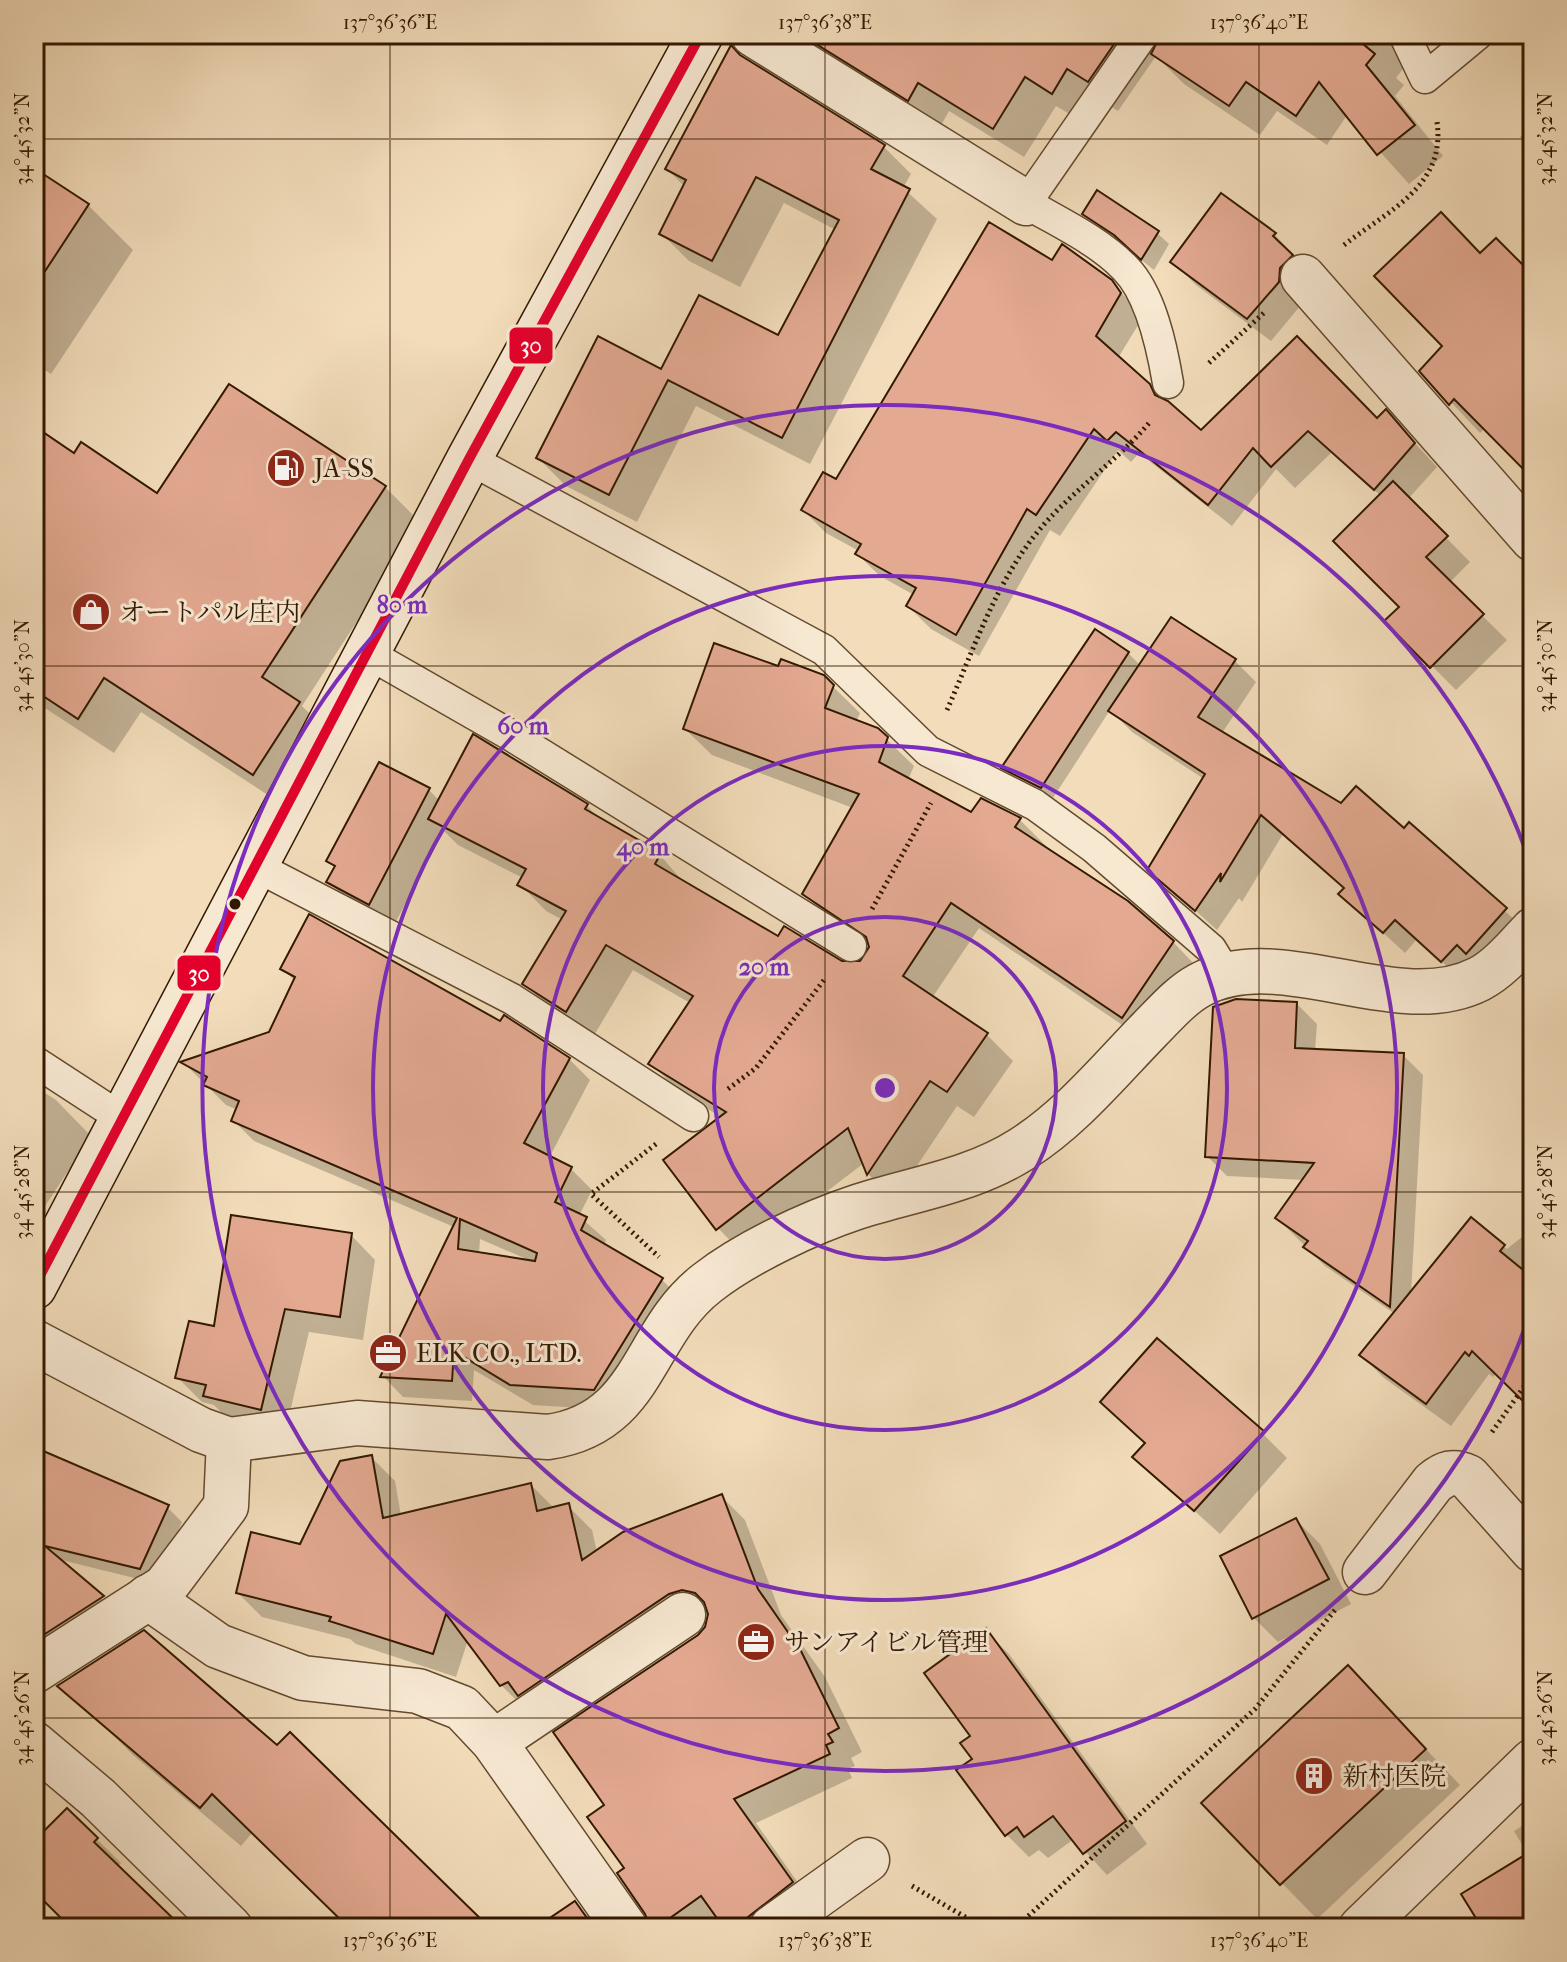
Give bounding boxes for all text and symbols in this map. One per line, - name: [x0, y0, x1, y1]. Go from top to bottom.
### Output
- text: 137°36'36"E: [343, 11, 437, 34]
- text: 137°36'38"E: [778, 11, 872, 34]
- text: 137°36'40"E: [1210, 11, 1308, 34]
- text: 34°45'32"N: [11, 93, 34, 185]
- text: 34°45'32"N: [1534, 93, 1557, 185]
- line badge: 30: [508, 326, 554, 365]
- text: 30: [520, 333, 542, 359]
- fuel station icon: JA-SS: [265, 447, 307, 489]
- place label: JA-SS: [312, 453, 374, 484]
- shop icon: オートパル庄内: [70, 591, 112, 633]
- text: 80 m: [377, 591, 428, 619]
- place label: オートパル庄内: [119, 597, 300, 628]
- text: 34°45'30"N: [11, 619, 34, 713]
- text: 34°45'30"N: [1534, 619, 1557, 713]
- text: 60 m: [497, 712, 550, 740]
- text: 40 m: [616, 833, 670, 862]
- unlabelled marker: [227, 896, 243, 912]
- text: 20 m: [739, 953, 790, 981]
- line badge: 30: [176, 954, 222, 992]
- text: 30: [188, 961, 210, 987]
- centre of rings: [871, 1074, 899, 1102]
- text: 34°45'28"N: [11, 1145, 34, 1239]
- text: 34°45'28"N: [1534, 1145, 1557, 1239]
- office icon: ELK CO., LTD.: [367, 1332, 409, 1374]
- place label: ELK CO., LTD.: [416, 1338, 581, 1369]
- office icon: サンアイビル管理: [735, 1621, 777, 1663]
- place label: サンアイビル管理: [784, 1627, 988, 1658]
- text: 34°45'26"N: [11, 1670, 34, 1766]
- text: 34°45'26"N: [1534, 1670, 1557, 1766]
- building icon: 新村医院: [1293, 1755, 1335, 1797]
- place label: 新村医院: [1342, 1761, 1446, 1792]
- text: 137°36'36"E: [343, 1929, 437, 1952]
- text: 137°36'38"E: [778, 1929, 872, 1952]
- text: 137°36'40"E: [1210, 1929, 1308, 1952]

